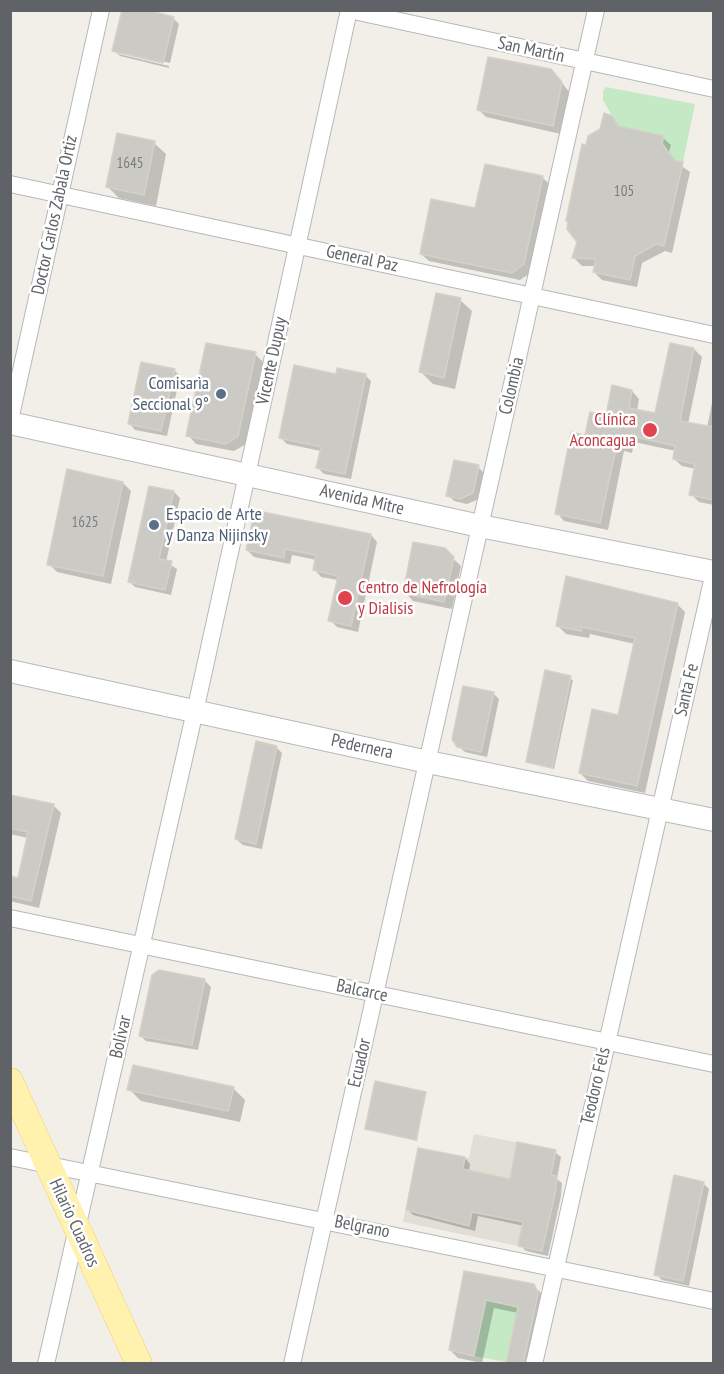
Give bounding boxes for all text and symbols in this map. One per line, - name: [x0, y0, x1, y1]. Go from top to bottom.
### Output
- street label: San Martín: [496, 32, 566, 68]
- street label: Doctor Carlos Zabala Ortiz: [28, 133, 82, 297]
- house number: 1645: [117, 155, 143, 173]
- house number: 105: [614, 183, 634, 201]
- street label: General Paz: [324, 241, 400, 277]
- street label: Vicente Dupuy: [252, 315, 292, 407]
- street label: Colombia: [495, 355, 529, 417]
- place label: Comisarìa Seccional 9°: [132, 373, 209, 416]
- marker: Comisarìa Seccional 9°: [214, 387, 228, 401]
- place label: Clínica Aconcagua: [570, 409, 636, 452]
- marker: Clínica Aconcagua: [641, 421, 659, 439]
- street label: Avenida Mitre: [318, 480, 406, 520]
- place label: Espacio de Arte y Danza Nijinsky: [166, 504, 268, 546]
- house number: 1625: [72, 514, 98, 532]
- marker: Espacio de Arte y Danza Nijinsky: [147, 518, 161, 532]
- place label: Centro de Nefrología y Dialisis: [358, 577, 487, 620]
- marker: Centro de Nefrología y Dialisis: [336, 589, 354, 607]
- street label: Santa Fe: [670, 661, 704, 719]
- street label: Pedernera: [329, 730, 395, 764]
- street label: Balcarce: [334, 975, 390, 1007]
- street label: Bolívar: [106, 1013, 136, 1061]
- street label: Ecuador: [344, 1036, 376, 1090]
- street label: Teodoro Fels: [577, 1045, 615, 1127]
- street label: Hilario Cuadros: [44, 1175, 104, 1271]
- street label: Belgrano: [333, 1211, 391, 1243]

